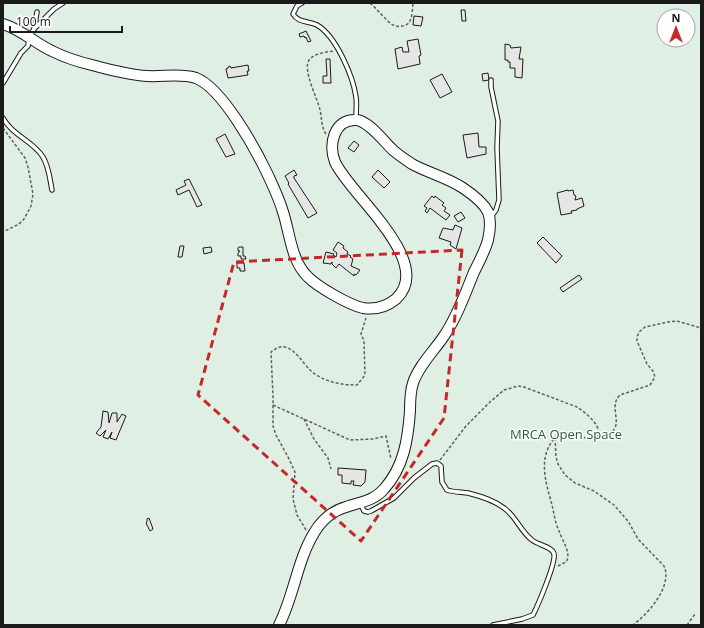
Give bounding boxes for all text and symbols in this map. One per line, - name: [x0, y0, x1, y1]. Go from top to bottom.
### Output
- scale bar: [10, 8, 122, 34]
- north arrow: [656, 8, 696, 48]
- text: N: [672, 10, 680, 25]
- text: 100 m: [16, 13, 51, 30]
- park label: MRCA Open Space: [510, 425, 622, 443]

